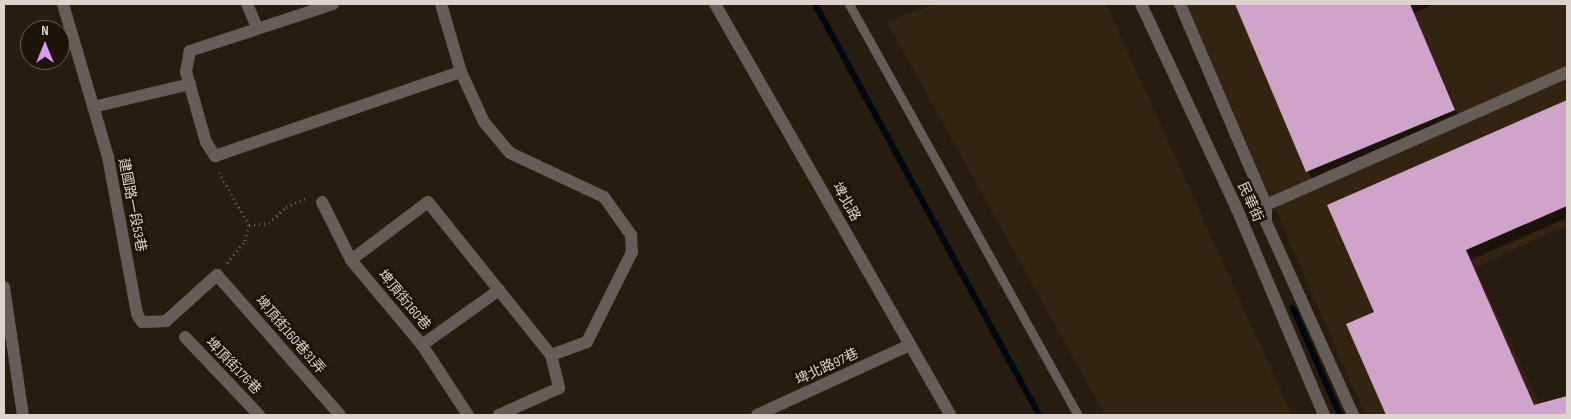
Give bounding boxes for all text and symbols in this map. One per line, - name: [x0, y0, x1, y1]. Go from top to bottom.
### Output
- north arrow: [20, 20, 70, 70]
- text: N: [41, 22, 49, 39]
- street label: 建國路一段53巷: [115, 157, 149, 253]
- street label: 民華街: [1234, 179, 1266, 225]
- street label: 埤北路: [828, 180, 864, 224]
- street label: 埤頂街160巷: [374, 267, 434, 333]
- street label: 埤頂街160巷31弄: [251, 292, 329, 378]
- street label: 埤頂街176巷: [202, 334, 264, 398]
- street label: 埤北路97巷: [793, 345, 861, 389]

